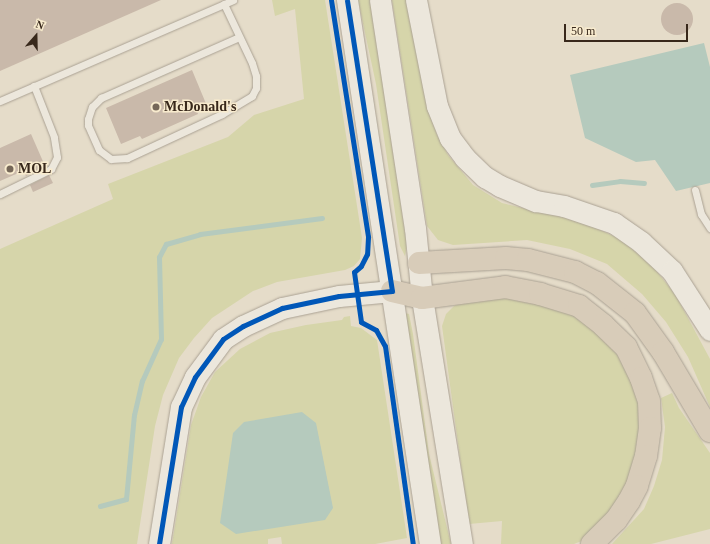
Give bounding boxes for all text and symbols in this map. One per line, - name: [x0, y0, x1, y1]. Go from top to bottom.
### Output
- north arrow: [16, 16, 56, 56]
- scale bar: [566, 16, 690, 42]
- text: N: [34, 18, 46, 32]
- text: 50 m: [571, 24, 595, 38]
- place label: McDonald's: [164, 99, 236, 115]
- marker: McDonald's: [151, 102, 161, 112]
- place label: MOL: [18, 161, 51, 177]
- marker: MOL: [5, 164, 15, 174]

